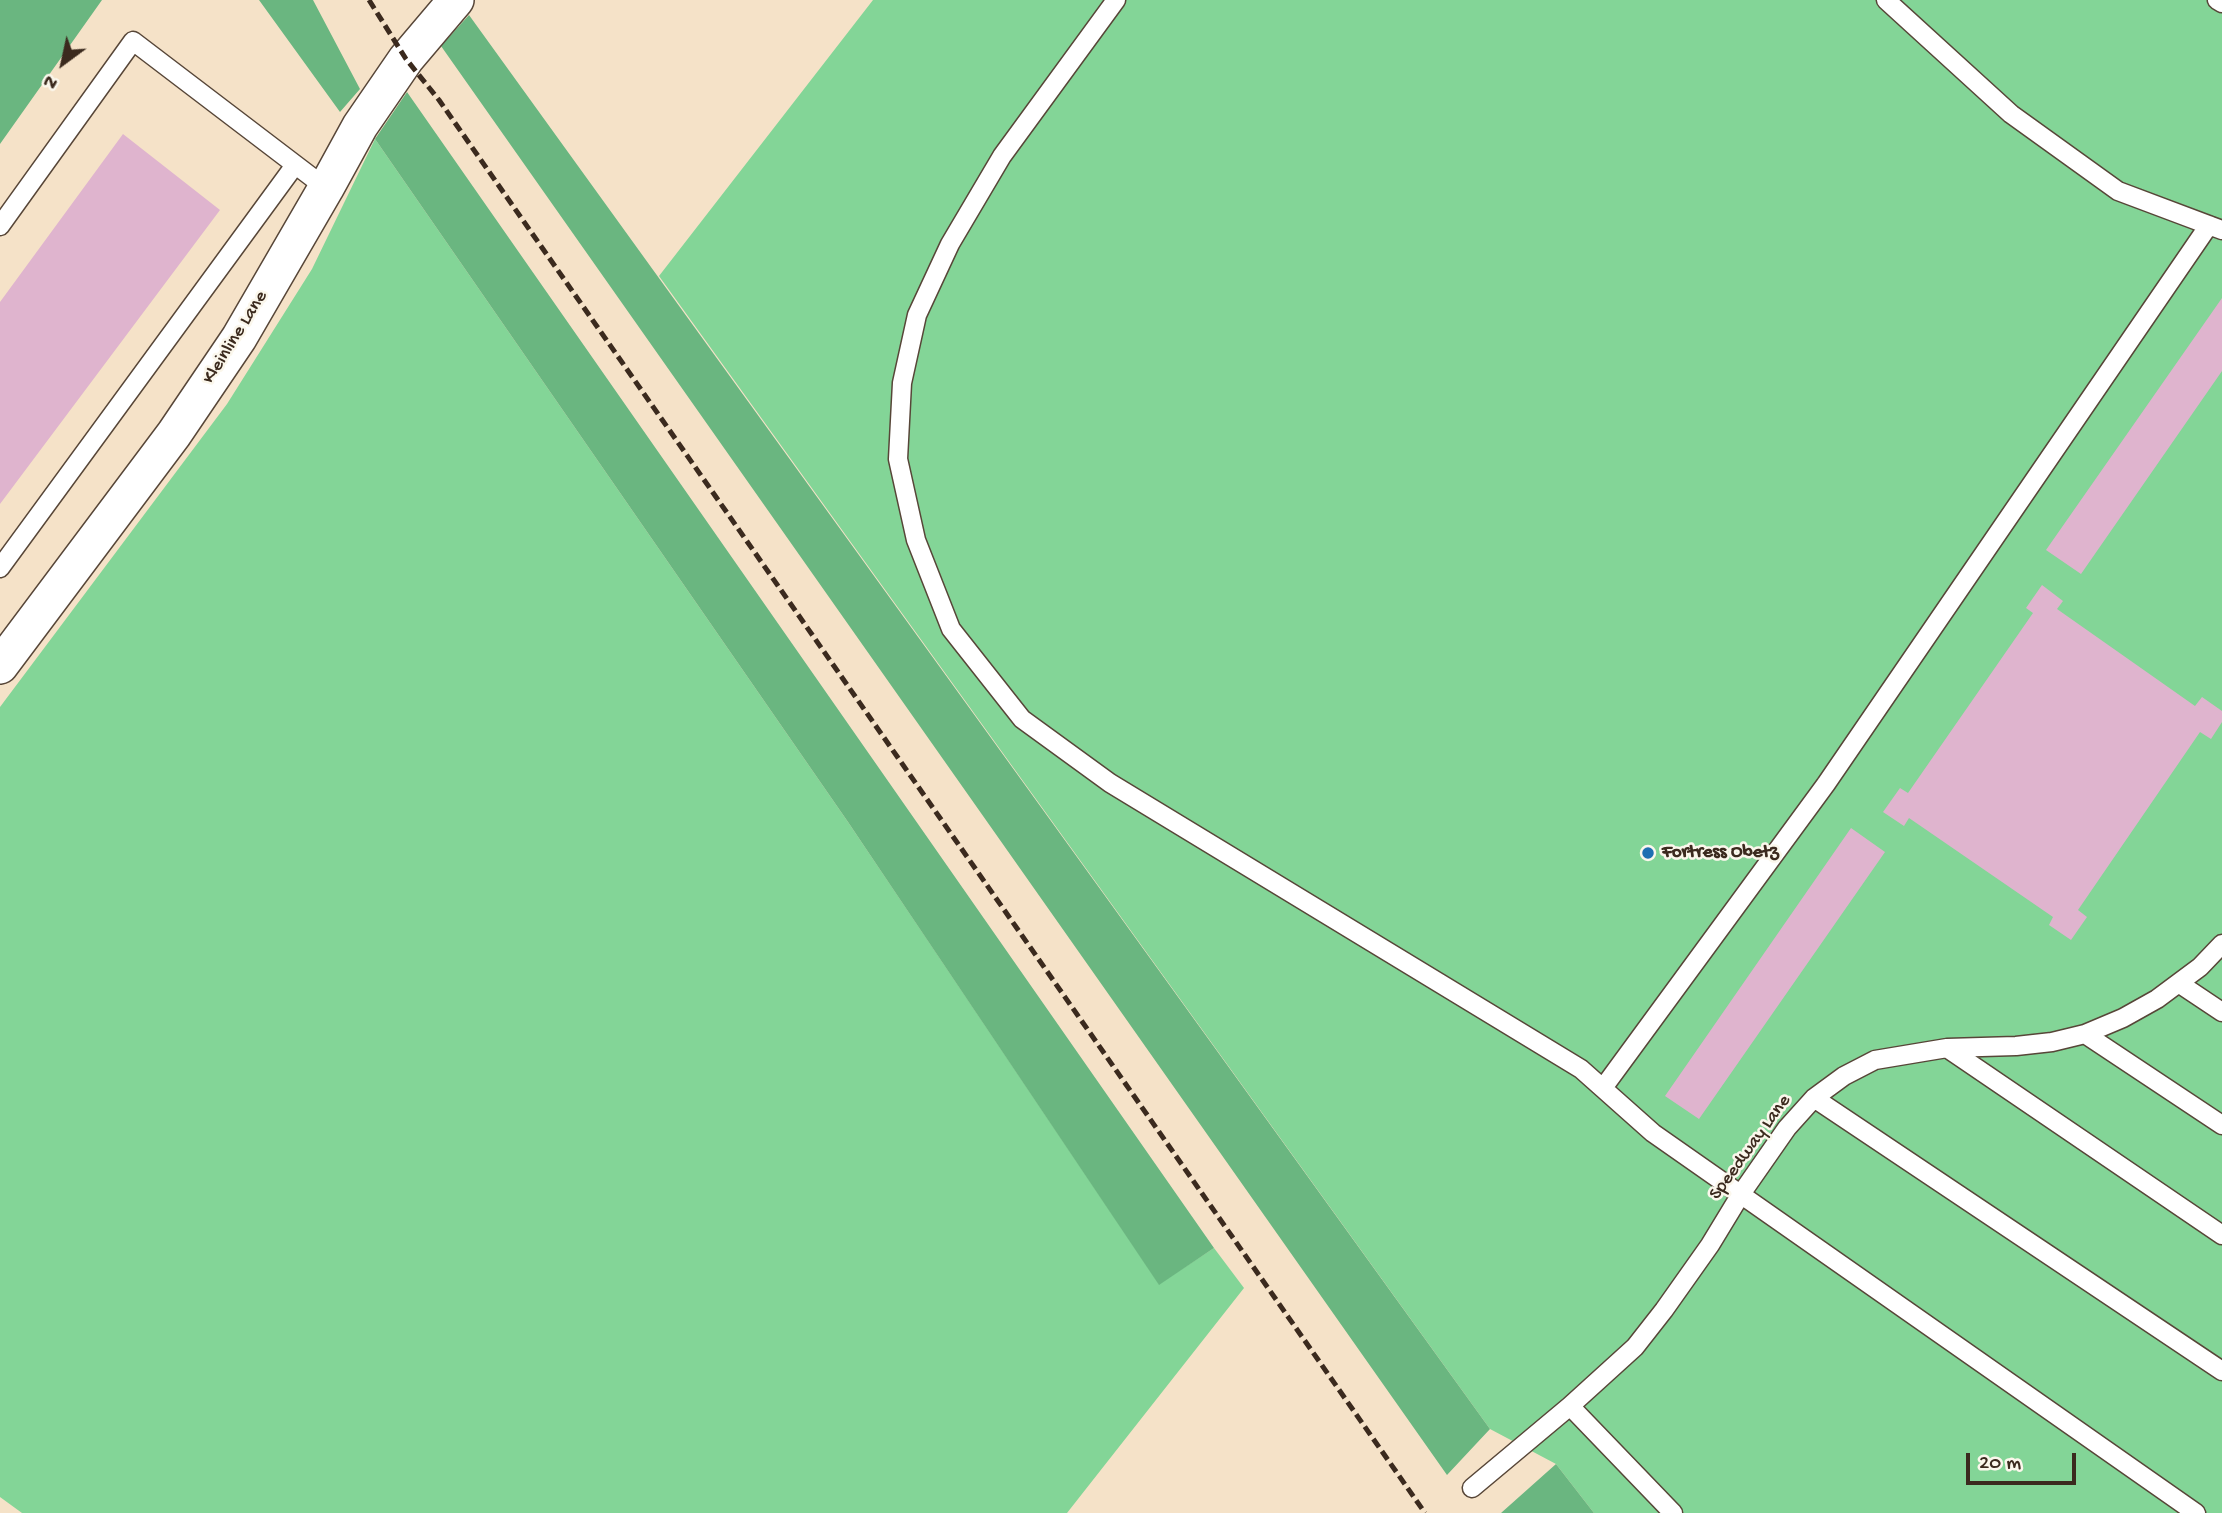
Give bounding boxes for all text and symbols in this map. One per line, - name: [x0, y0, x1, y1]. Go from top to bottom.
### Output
- north arrow: [28, 28, 98, 98]
- text: N: [40, 68, 63, 94]
- street label: Kleinline Lane: [198, 287, 274, 389]
- place label: Fortress Obetz: [1662, 842, 1779, 864]
- marker: Fortress Obetz: [1640, 845, 1656, 861]
- street label: Speedway Lane: [1705, 1091, 1797, 1205]
- scale bar: [1970, 1440, 2080, 1484]
- text: 20 m: [1979, 1452, 2021, 1477]

